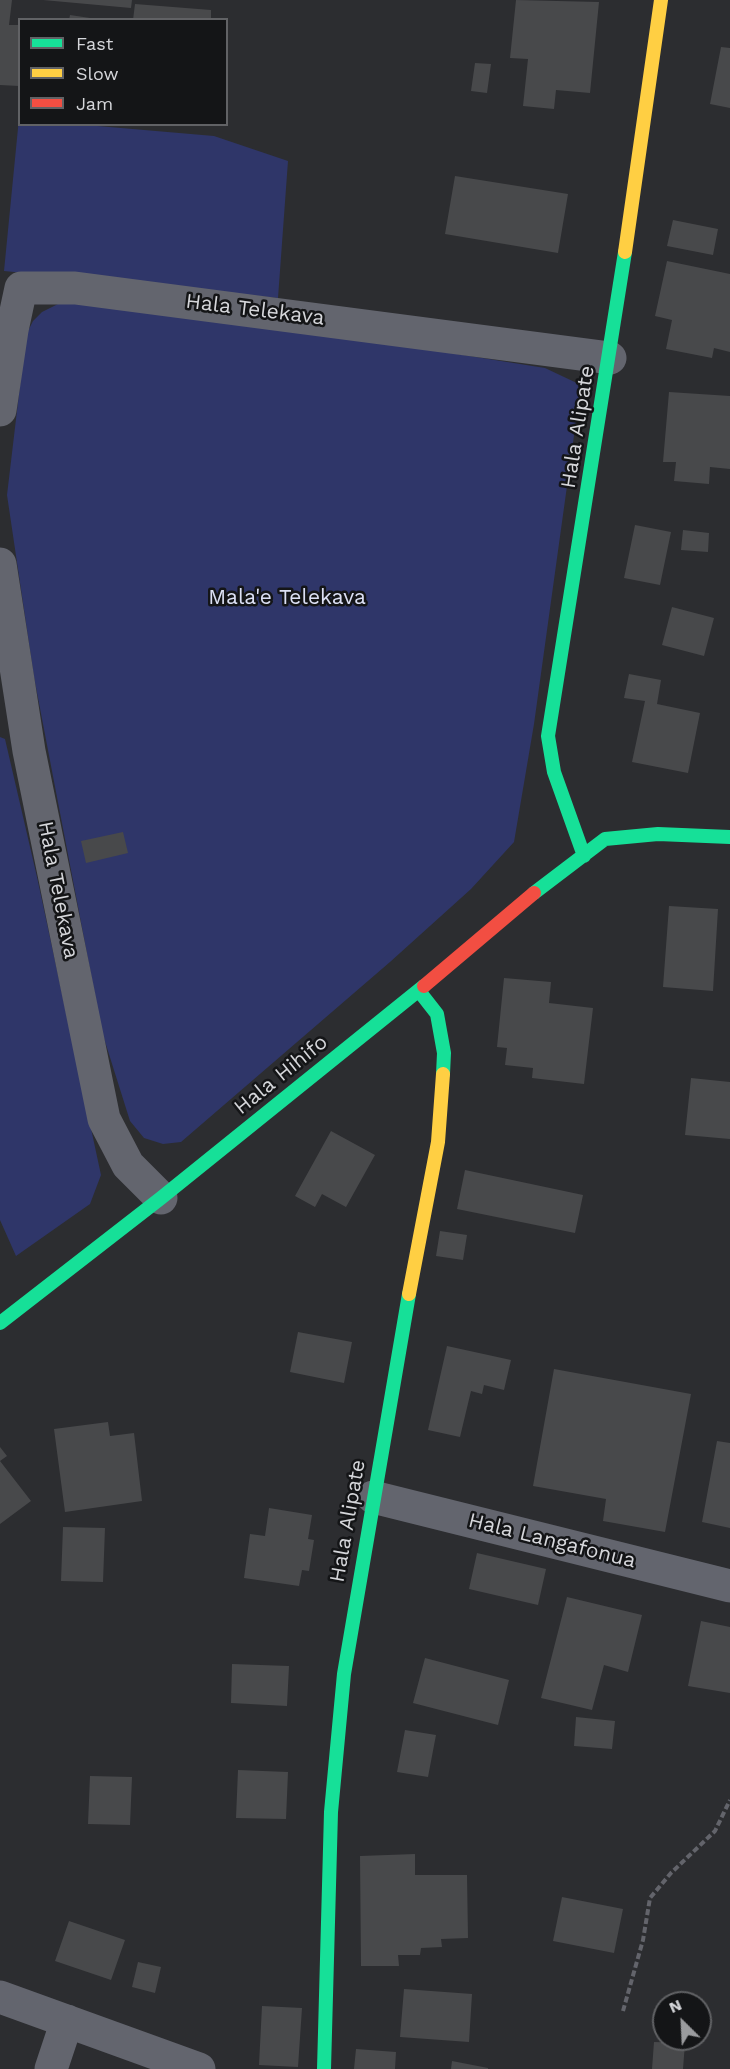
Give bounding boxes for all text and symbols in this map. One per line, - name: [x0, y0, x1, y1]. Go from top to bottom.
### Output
- legend: [18, 18, 228, 126]
- text: Fast: [76, 33, 113, 54]
- text: Slow: [76, 63, 119, 84]
- text: Jam: [76, 93, 113, 114]
- street label: Hala Telekava: [184, 289, 326, 331]
- street label: Hala Alipate: [556, 364, 600, 490]
- park label: Mala'e Telekava: [208, 585, 366, 611]
- street label: Hala Telekava: [32, 819, 84, 961]
- street label: Hala Hihifo: [229, 1030, 333, 1120]
- street label: Hala Alipate: [325, 1458, 371, 1584]
- street label: Hala Langafonua: [466, 1508, 638, 1574]
- north arrow: [652, 1991, 712, 2051]
- text: N: [666, 1995, 685, 2017]

